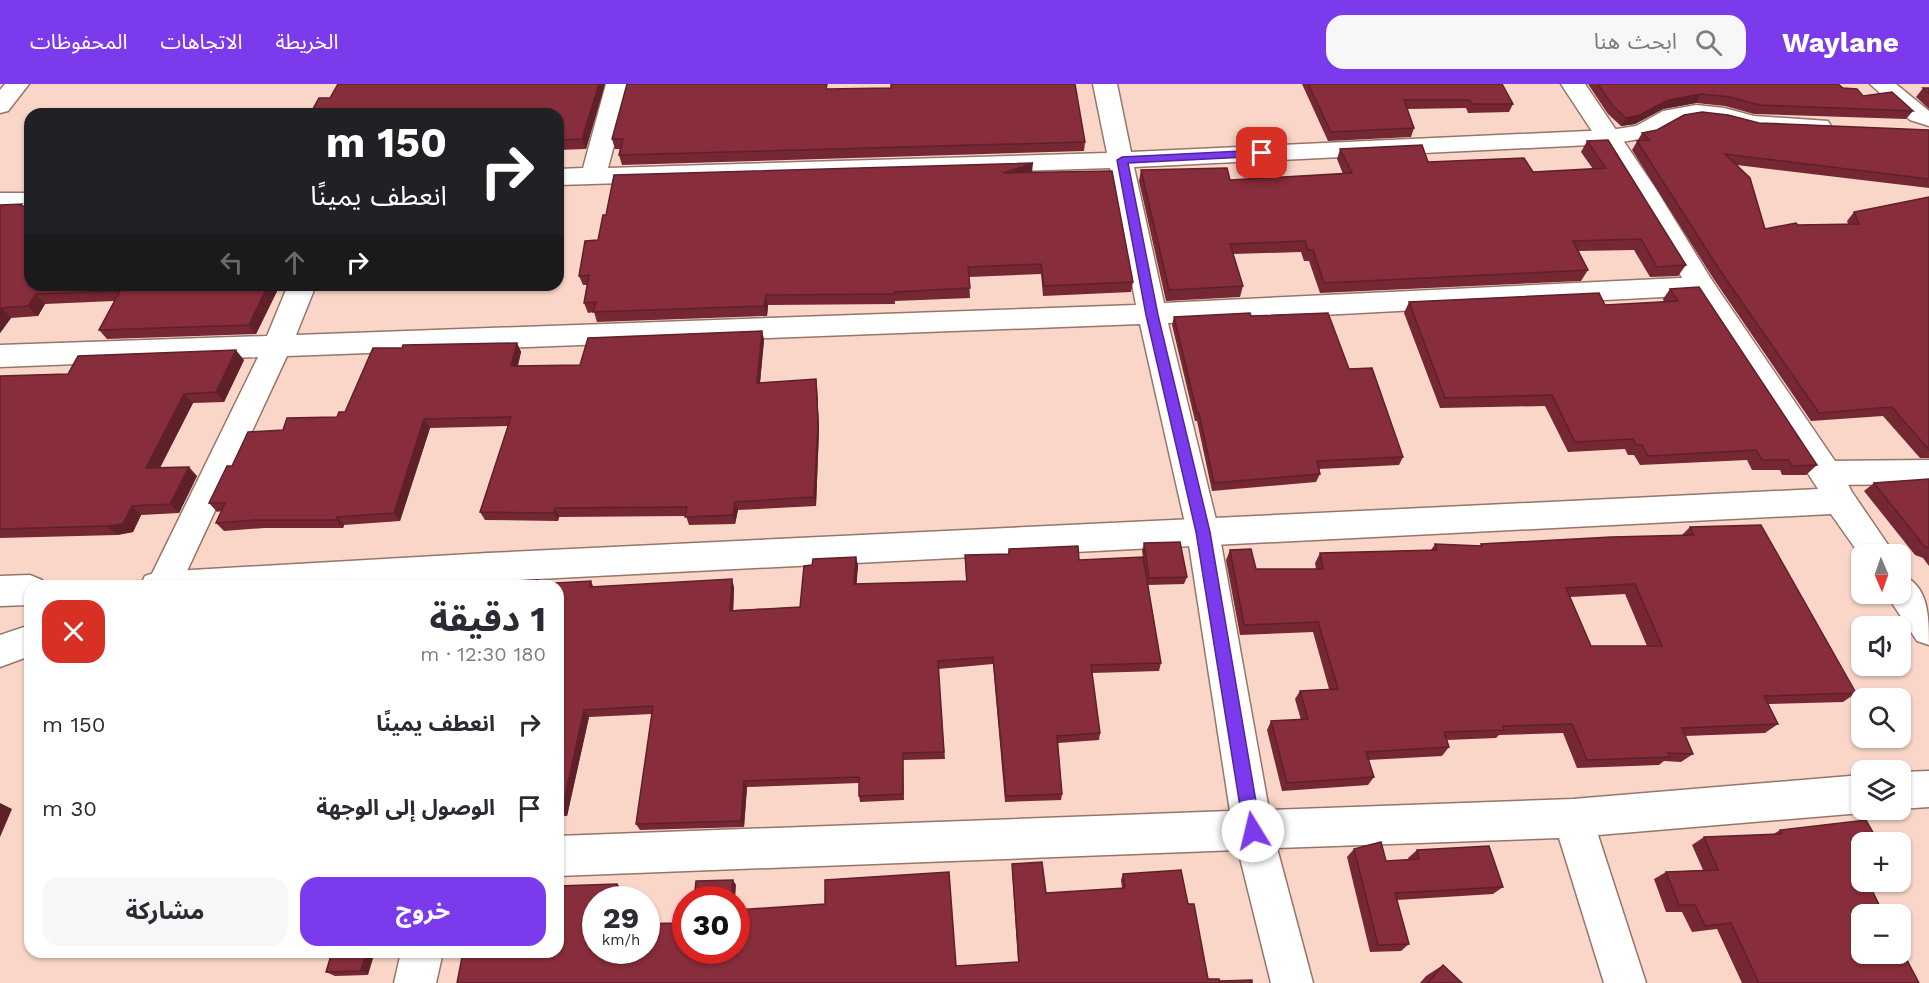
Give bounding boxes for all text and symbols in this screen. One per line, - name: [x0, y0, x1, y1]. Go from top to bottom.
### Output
- search box: [1326, 15, 1746, 69]
- icon: search: [1692, 26, 1725, 59]
- text: Waylane: [1782, 26, 1899, 59]
- text: المحفوظات: [30, 29, 127, 54]
- text: الاتجاهات: [160, 29, 242, 54]
- text: الخريطة: [275, 29, 338, 54]
- text: ابحث هنا: [1594, 29, 1677, 54]
- text: 150 m: [326, 118, 447, 167]
- pin: [1236, 127, 1287, 178]
- icon: right: [468, 132, 546, 210]
- icon: arrive: [1245, 136, 1278, 169]
- text: انعطف يمينًا: [310, 180, 447, 212]
- icon: left: [215, 246, 248, 279]
- icon: ahead: [278, 246, 311, 279]
- icon: right: [341, 246, 374, 279]
- north arrow: [1851, 544, 1911, 604]
- map controls: [1851, 544, 1911, 964]
- text: 1 دقيقة: [430, 598, 546, 640]
- button: close: [42, 600, 105, 663]
- button: sound: [1851, 616, 1911, 676]
- text: 180 m · 12:30: [420, 642, 546, 666]
- button: search: [1851, 688, 1911, 748]
- icon: right: [513, 708, 546, 741]
- text: انعطف يمينًا: [376, 711, 495, 736]
- text: 150 m: [42, 712, 106, 737]
- button: layers: [1851, 760, 1911, 820]
- icon: arrive: [513, 792, 546, 825]
- text: الوصول إلى الوجهة: [316, 795, 495, 820]
- text: 30 m: [42, 796, 97, 821]
- position arrow: [1221, 799, 1285, 863]
- button: +: [1851, 832, 1911, 892]
- button: مشاركة: [42, 877, 288, 946]
- button: خروج: [300, 877, 546, 946]
- speed limit sign: 30: [672, 886, 750, 964]
- text: 29: [603, 900, 639, 935]
- button: −: [1851, 904, 1911, 964]
- text: km/h: [602, 931, 640, 949]

